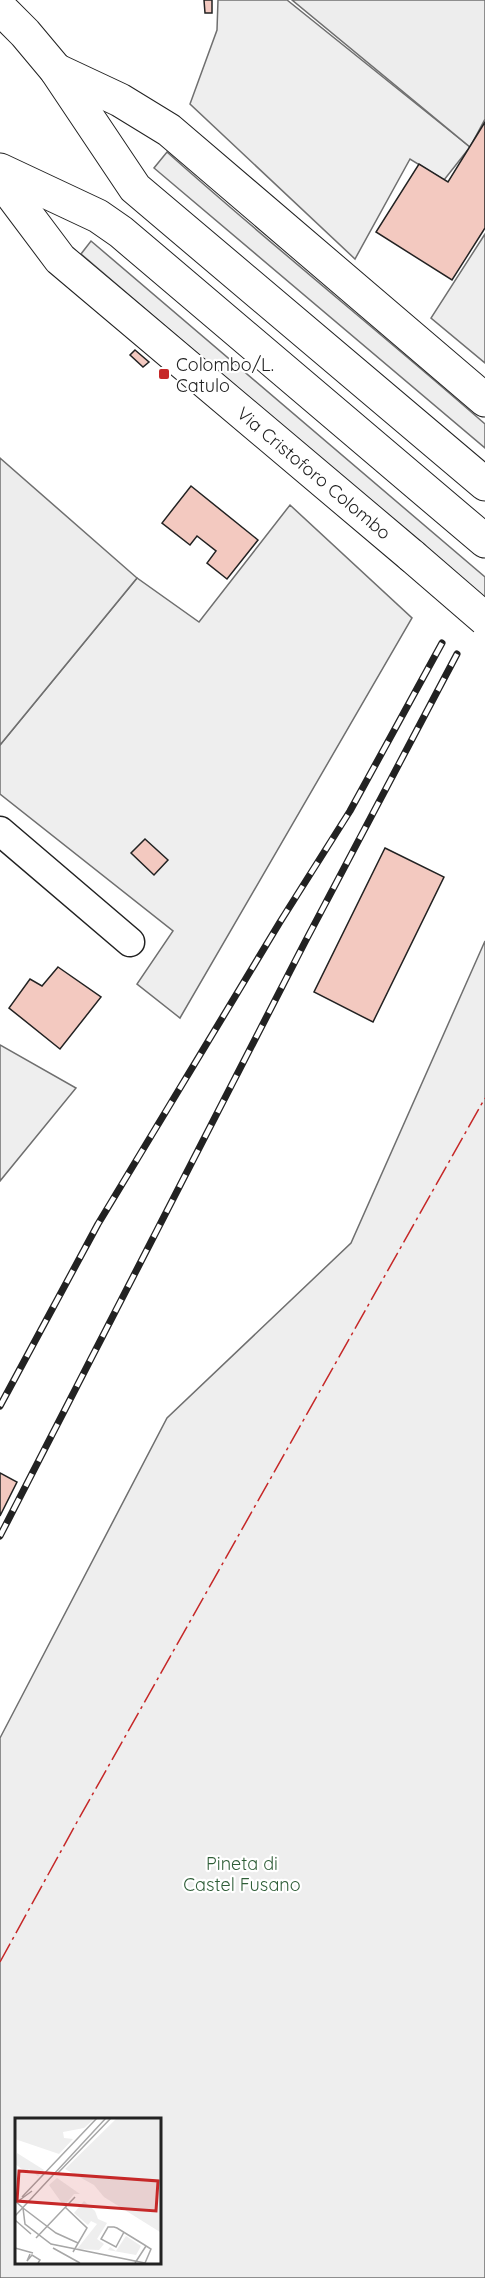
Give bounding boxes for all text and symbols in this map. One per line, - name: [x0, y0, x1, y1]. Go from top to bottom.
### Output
- place label: Colombo/L. Catulo: [176, 353, 274, 397]
- marker: Colombo/L. Catulo: [157, 367, 171, 381]
- street label: Via Cristoforo Colombo: [232, 402, 396, 544]
- park label: Pineta di Castel Fusano: [183, 1852, 301, 1896]
- inset map: [15, 2118, 160, 2263]

